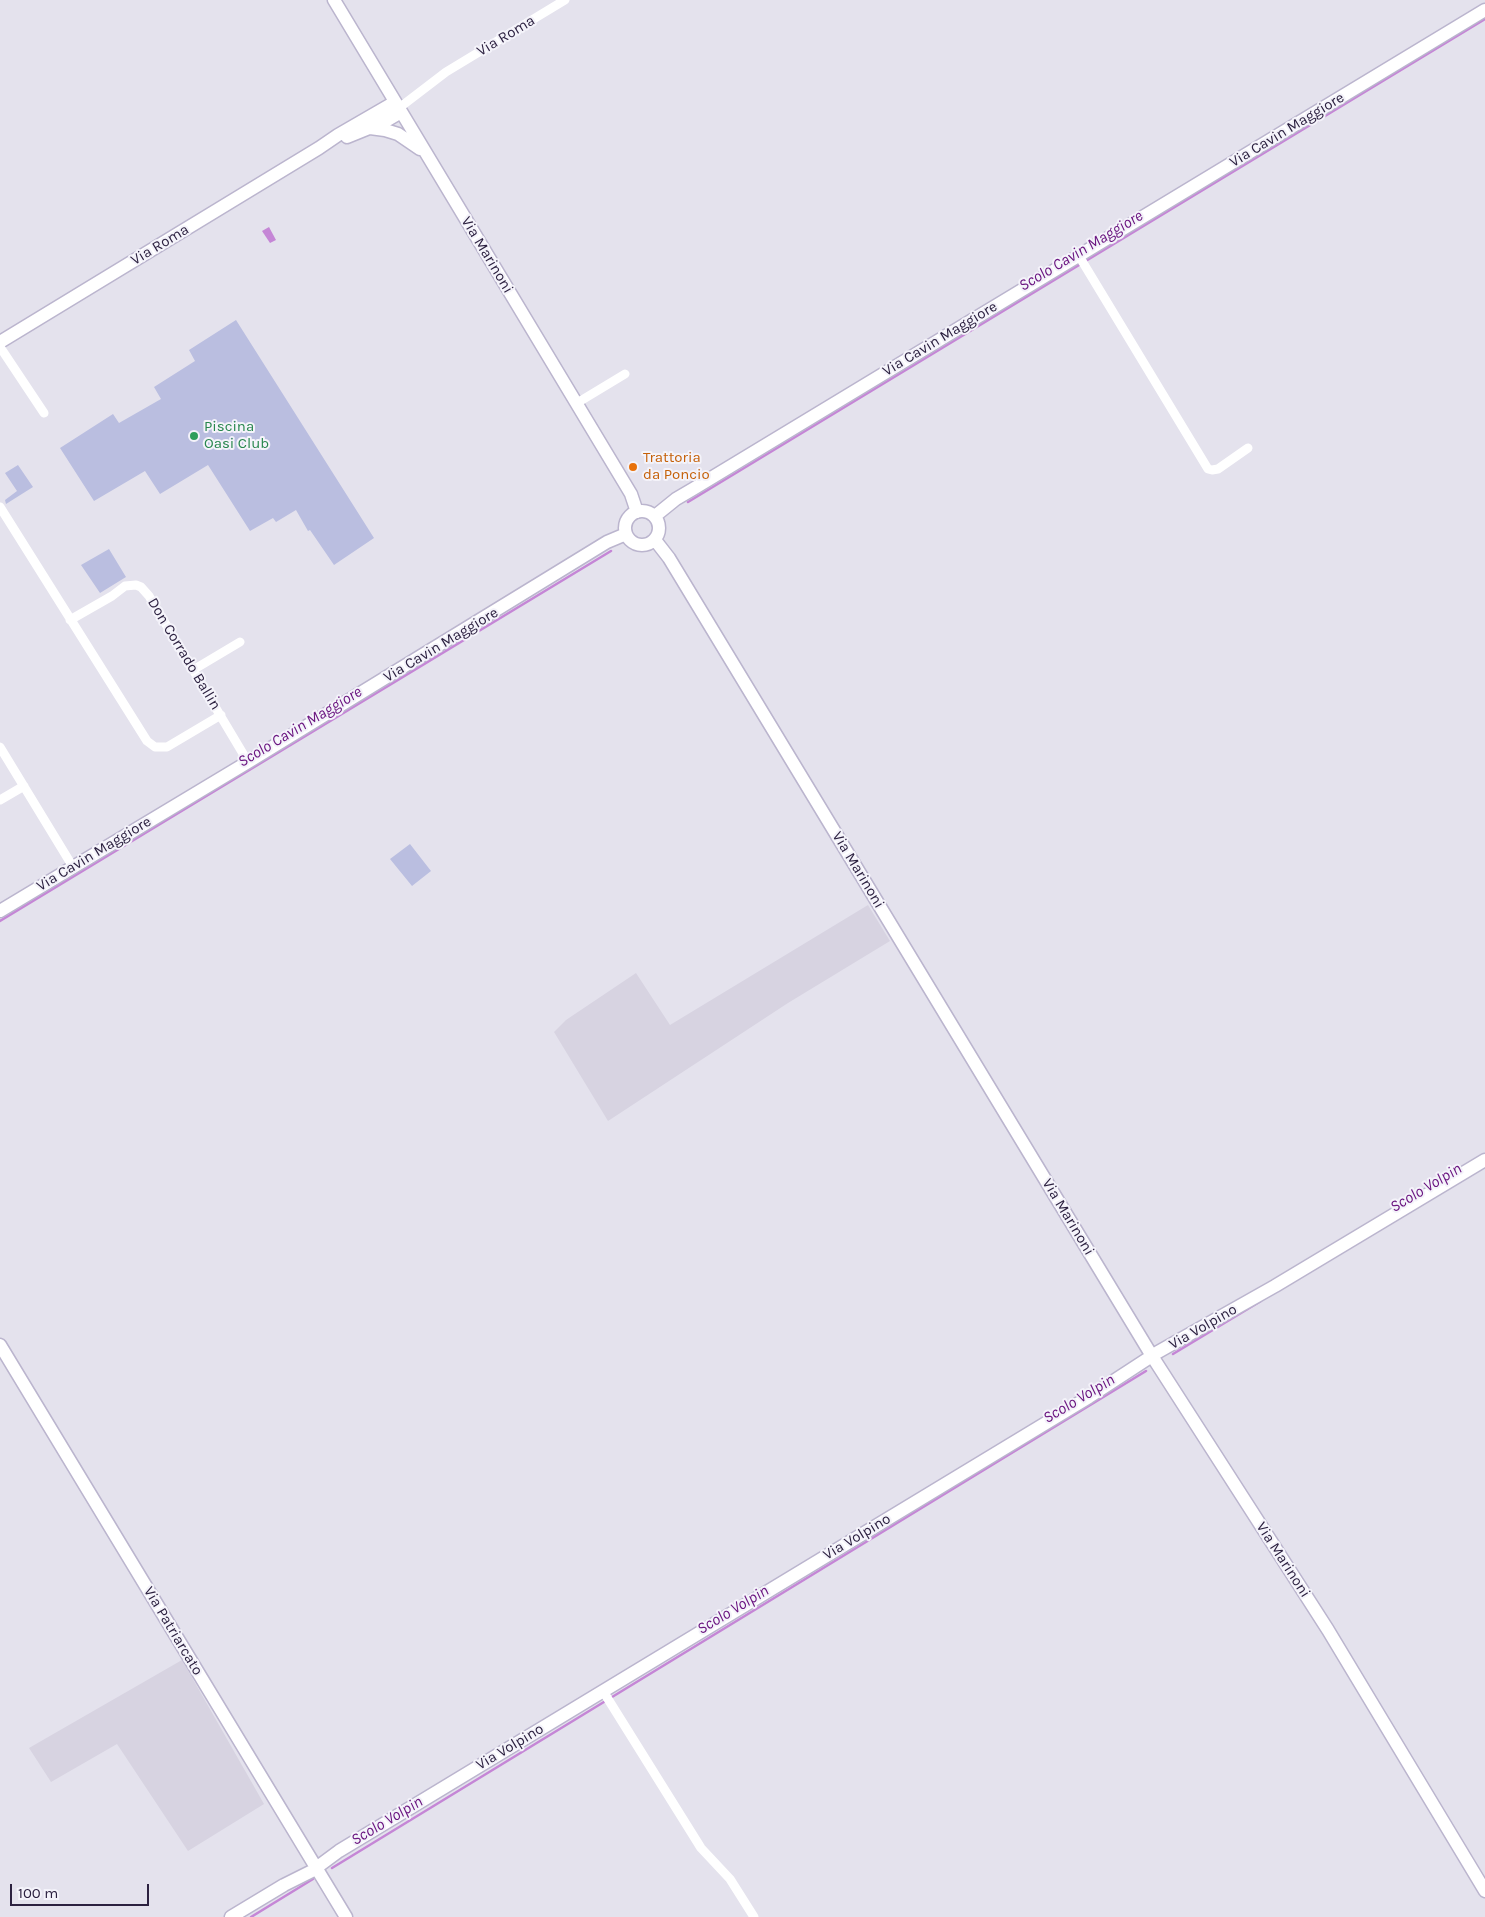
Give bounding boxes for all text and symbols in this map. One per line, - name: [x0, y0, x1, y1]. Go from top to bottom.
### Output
- street label: Via Roma: [474, 12, 538, 60]
- street label: Via Cavin Maggiore: [1226, 89, 1348, 171]
- water label: Scolo Cavin Maggiore: [1015, 206, 1147, 296]
- street label: Via Marinoni: [457, 213, 517, 297]
- street label: Via Roma: [128, 221, 192, 269]
- street label: Via Cavin Maggiore: [879, 298, 1001, 380]
- place label: Piscina Oasi Club: [204, 418, 269, 453]
- marker: Piscina Oasi Club: [188, 430, 200, 442]
- place label: Trattoria da Poncio: [643, 449, 710, 484]
- marker: Trattoria da Poncio: [627, 461, 639, 473]
- street label: Don Corrado Ballin: [143, 595, 225, 713]
- street label: Via Cavin Maggiore: [380, 604, 502, 686]
- water label: Scolo Cavin Maggiore: [234, 682, 366, 772]
- street label: Via Cavin Maggiore: [33, 813, 155, 895]
- street label: Via Marinoni: [828, 828, 888, 912]
- water label: Scolo Volpin: [1387, 1159, 1465, 1217]
- street label: Via Marinoni: [1038, 1175, 1098, 1259]
- street label: Via Volpino: [1166, 1300, 1240, 1354]
- water label: Scolo Volpin: [1040, 1370, 1118, 1428]
- street label: Via Volpino: [820, 1510, 894, 1564]
- street label: Via Marinoni: [1252, 1519, 1314, 1601]
- water label: Scolo Volpin: [694, 1581, 772, 1639]
- street label: Via Patriarcato: [139, 1583, 207, 1679]
- street label: Via Volpino: [473, 1720, 547, 1774]
- water label: Scolo Volpin: [348, 1792, 426, 1850]
- scale bar: [12, 1874, 151, 1906]
- text: 100 m: [18, 1884, 58, 1902]

